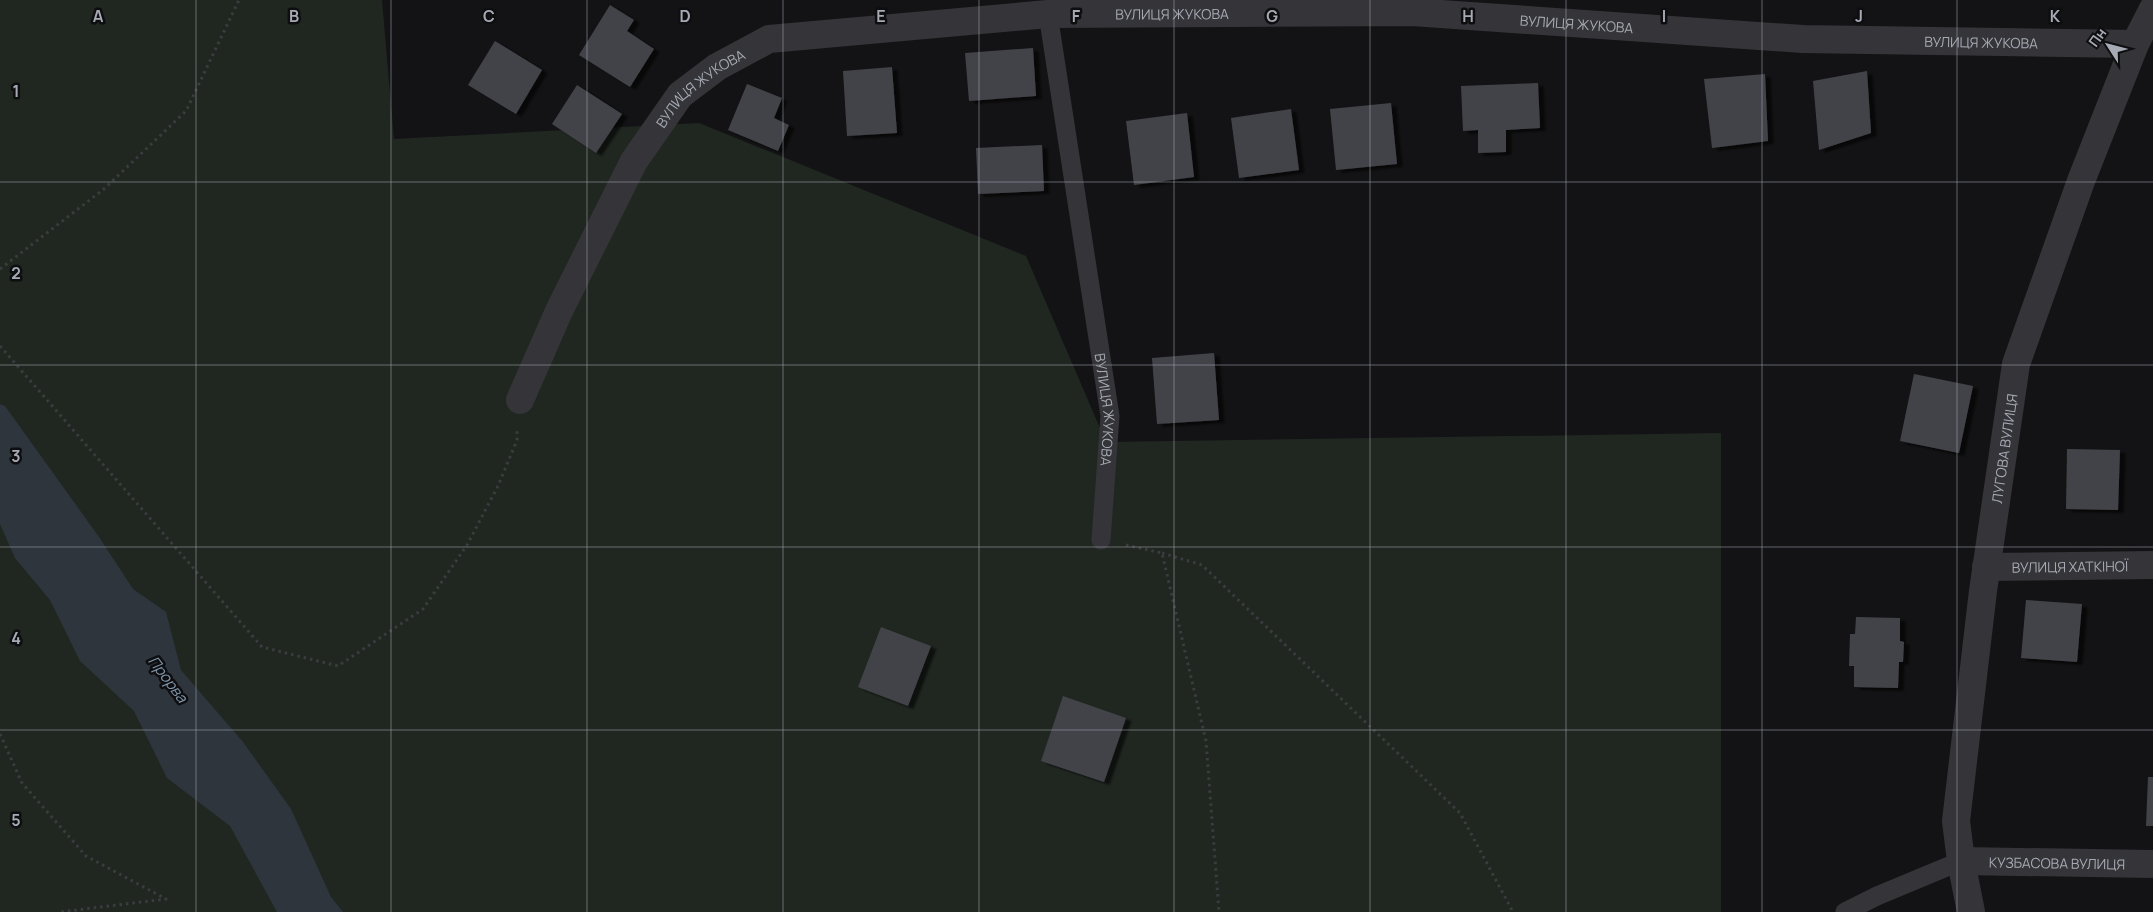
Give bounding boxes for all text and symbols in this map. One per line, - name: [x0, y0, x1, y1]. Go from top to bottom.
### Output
- street label: ВУЛИЦЯ ЖУКОВА: [1115, 4, 1229, 23]
- text: A: [93, 5, 104, 27]
- text: B: [289, 5, 299, 27]
- text: C: [483, 5, 495, 27]
- text: D: [679, 5, 691, 27]
- text: E: [876, 5, 886, 27]
- text: F: [1072, 5, 1081, 27]
- text: G: [1266, 5, 1278, 27]
- text: H: [1462, 5, 1474, 27]
- text: I: [1662, 5, 1666, 27]
- text: J: [1855, 5, 1863, 27]
- text: K: [2050, 5, 2061, 27]
- street label: ВУЛИЦЯ ЖУКОВА: [1519, 10, 1634, 37]
- north arrow: [2083, 20, 2133, 70]
- text: Пн: [2084, 24, 2110, 50]
- street label: ВУЛИЦЯ ЖУКОВА: [1924, 31, 2038, 52]
- street label: ВУЛИЦЯ ЖУКОВА: [651, 44, 748, 131]
- text: 1: [12, 80, 20, 102]
- text: 2: [11, 262, 21, 284]
- street label: ВУЛИЦЯ ЖУКОВА: [1091, 352, 1120, 467]
- street label: ЛУГОВА ВУЛИЦЯ: [1986, 392, 2021, 504]
- text: 3: [11, 445, 21, 467]
- street label: ВУЛИЦЯ ХАТКІНОЇ: [2012, 556, 2129, 576]
- text: 4: [11, 627, 21, 649]
- water label: Прорва: [144, 651, 193, 707]
- text: 5: [11, 809, 21, 831]
- street label: КУЗБАСОВА ВУЛИЦЯ: [1989, 852, 2125, 873]

